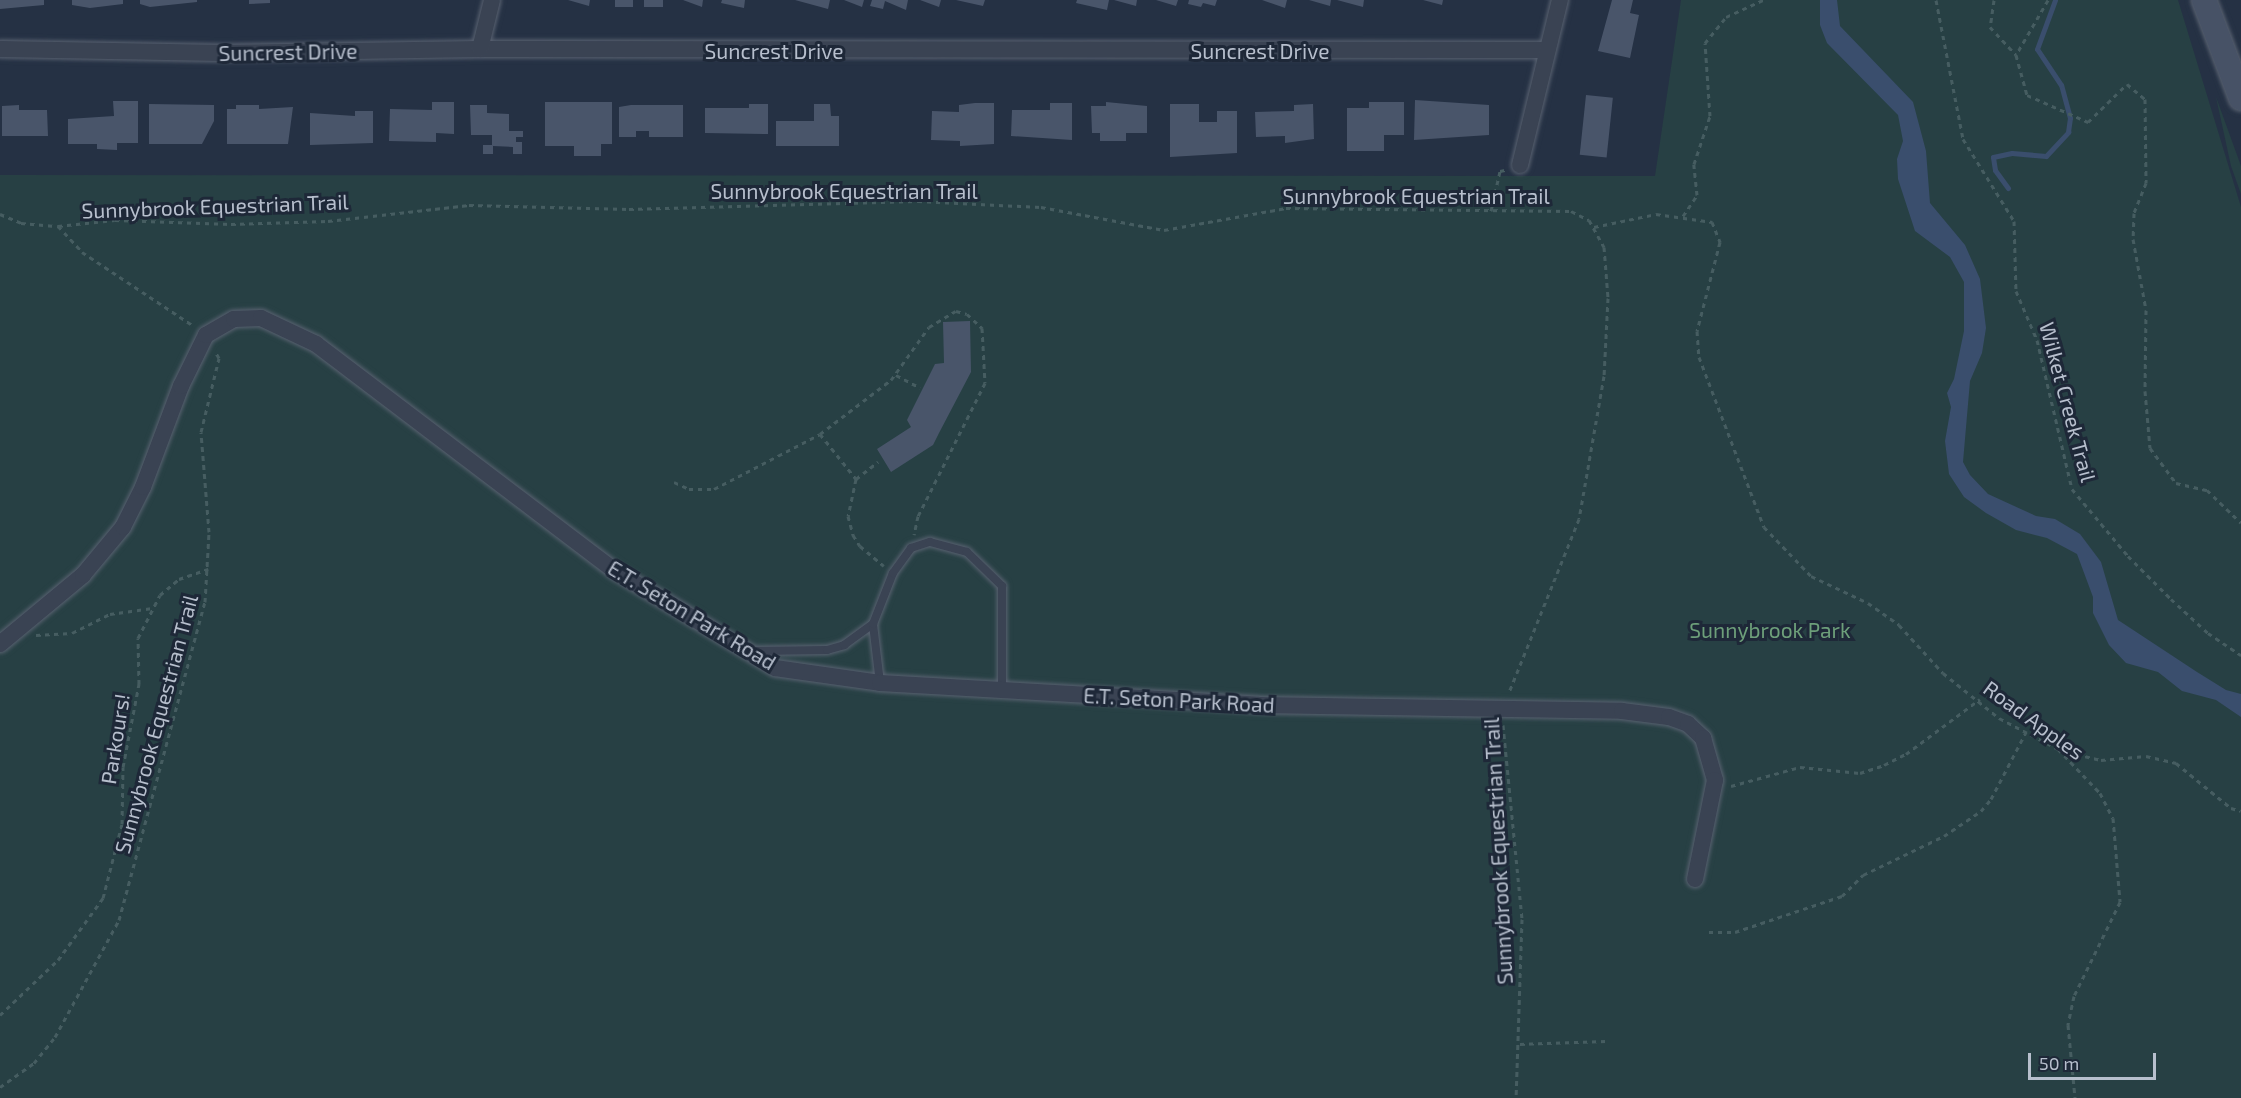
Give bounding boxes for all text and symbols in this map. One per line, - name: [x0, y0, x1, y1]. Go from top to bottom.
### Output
- street label: Suncrest Drive: [218, 38, 358, 66]
- street label: Suncrest Drive: [705, 38, 843, 64]
- street label: Suncrest Drive: [1191, 38, 1329, 64]
- street label: Sunnybrook Equestrian Trail: [710, 178, 978, 204]
- street label: Sunnybrook Equestrian Trail: [1282, 183, 1550, 209]
- street label: Sunnybrook Equestrian Trail: [81, 189, 349, 223]
- street label: Wilket Creek Trail: [2034, 319, 2102, 485]
- street label: E.T. Seton Park Road: [603, 555, 781, 675]
- street label: Sunnybrook Equestrian Trail: [109, 591, 203, 857]
- park label: Sunnybrook Park: [1689, 617, 1851, 643]
- street label: Road Apples: [1979, 675, 2089, 765]
- street label: E.T. Seton Park Road: [1083, 682, 1275, 718]
- street label: Parkours!: [95, 692, 135, 786]
- street label: Sunnybrook Equestrian Trail: [1478, 717, 1518, 985]
- scale bar: [2031, 1041, 2158, 1079]
- text: 50 m: [2039, 1052, 2079, 1074]

